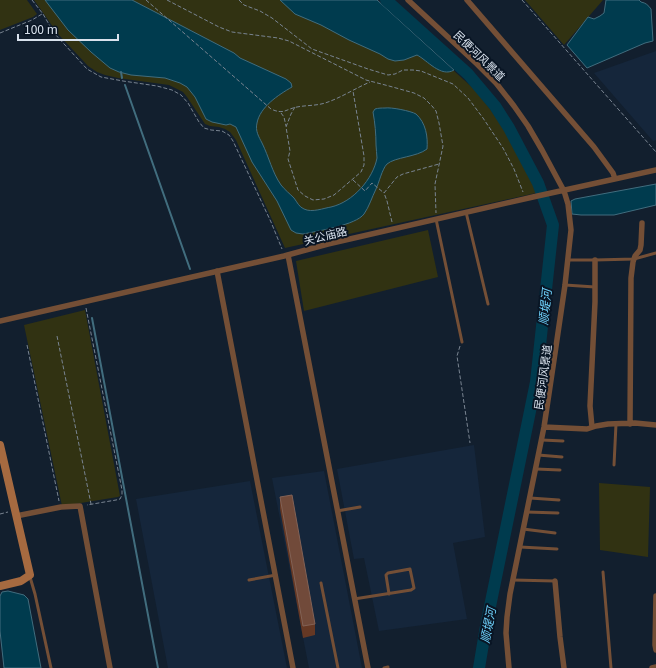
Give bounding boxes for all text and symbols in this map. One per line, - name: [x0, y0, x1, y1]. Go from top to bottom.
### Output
- scale bar: [18, 16, 118, 42]
- text: 100 m: [24, 20, 58, 37]
- street label: 民便河风景道: [451, 26, 509, 84]
- street label: 关公庙路: [302, 222, 348, 248]
- water label: 顺堤河: [534, 286, 555, 326]
- street label: 民便河风景道: [529, 343, 555, 411]
- water label: 顺堤河: [475, 604, 499, 644]

